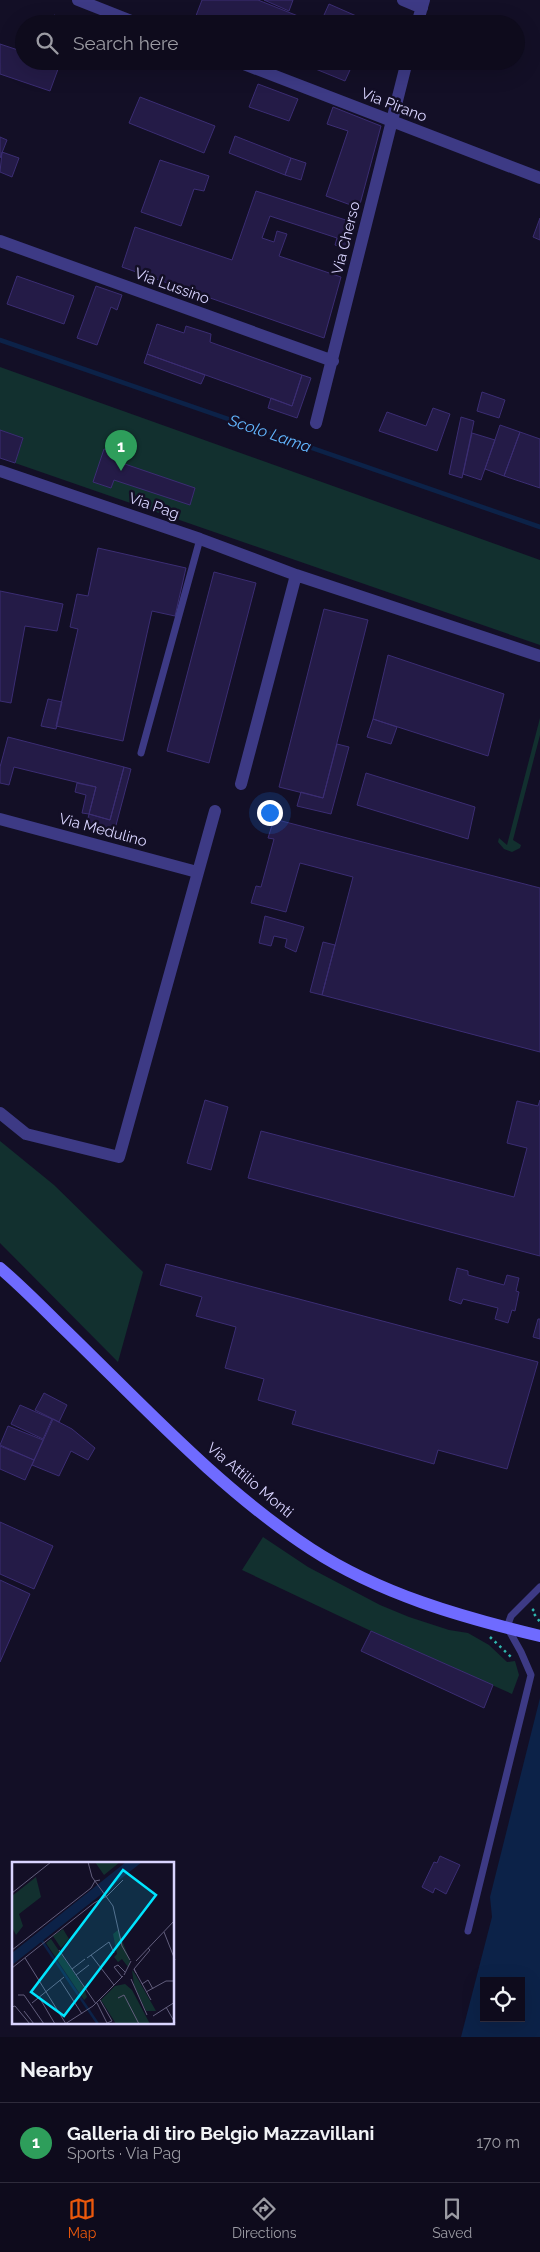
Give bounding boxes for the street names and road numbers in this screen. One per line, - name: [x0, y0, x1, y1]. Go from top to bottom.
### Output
- street label: Via Pirano: [359, 84, 430, 126]
- street label: Via Cherso: [328, 199, 364, 276]
- street label: Via Lussino: [132, 264, 212, 308]
- street label: Via Pag: [126, 489, 182, 523]
- street label: Via Medulino: [57, 810, 149, 850]
- street label: Via Attilio Monti: [203, 1439, 297, 1521]

